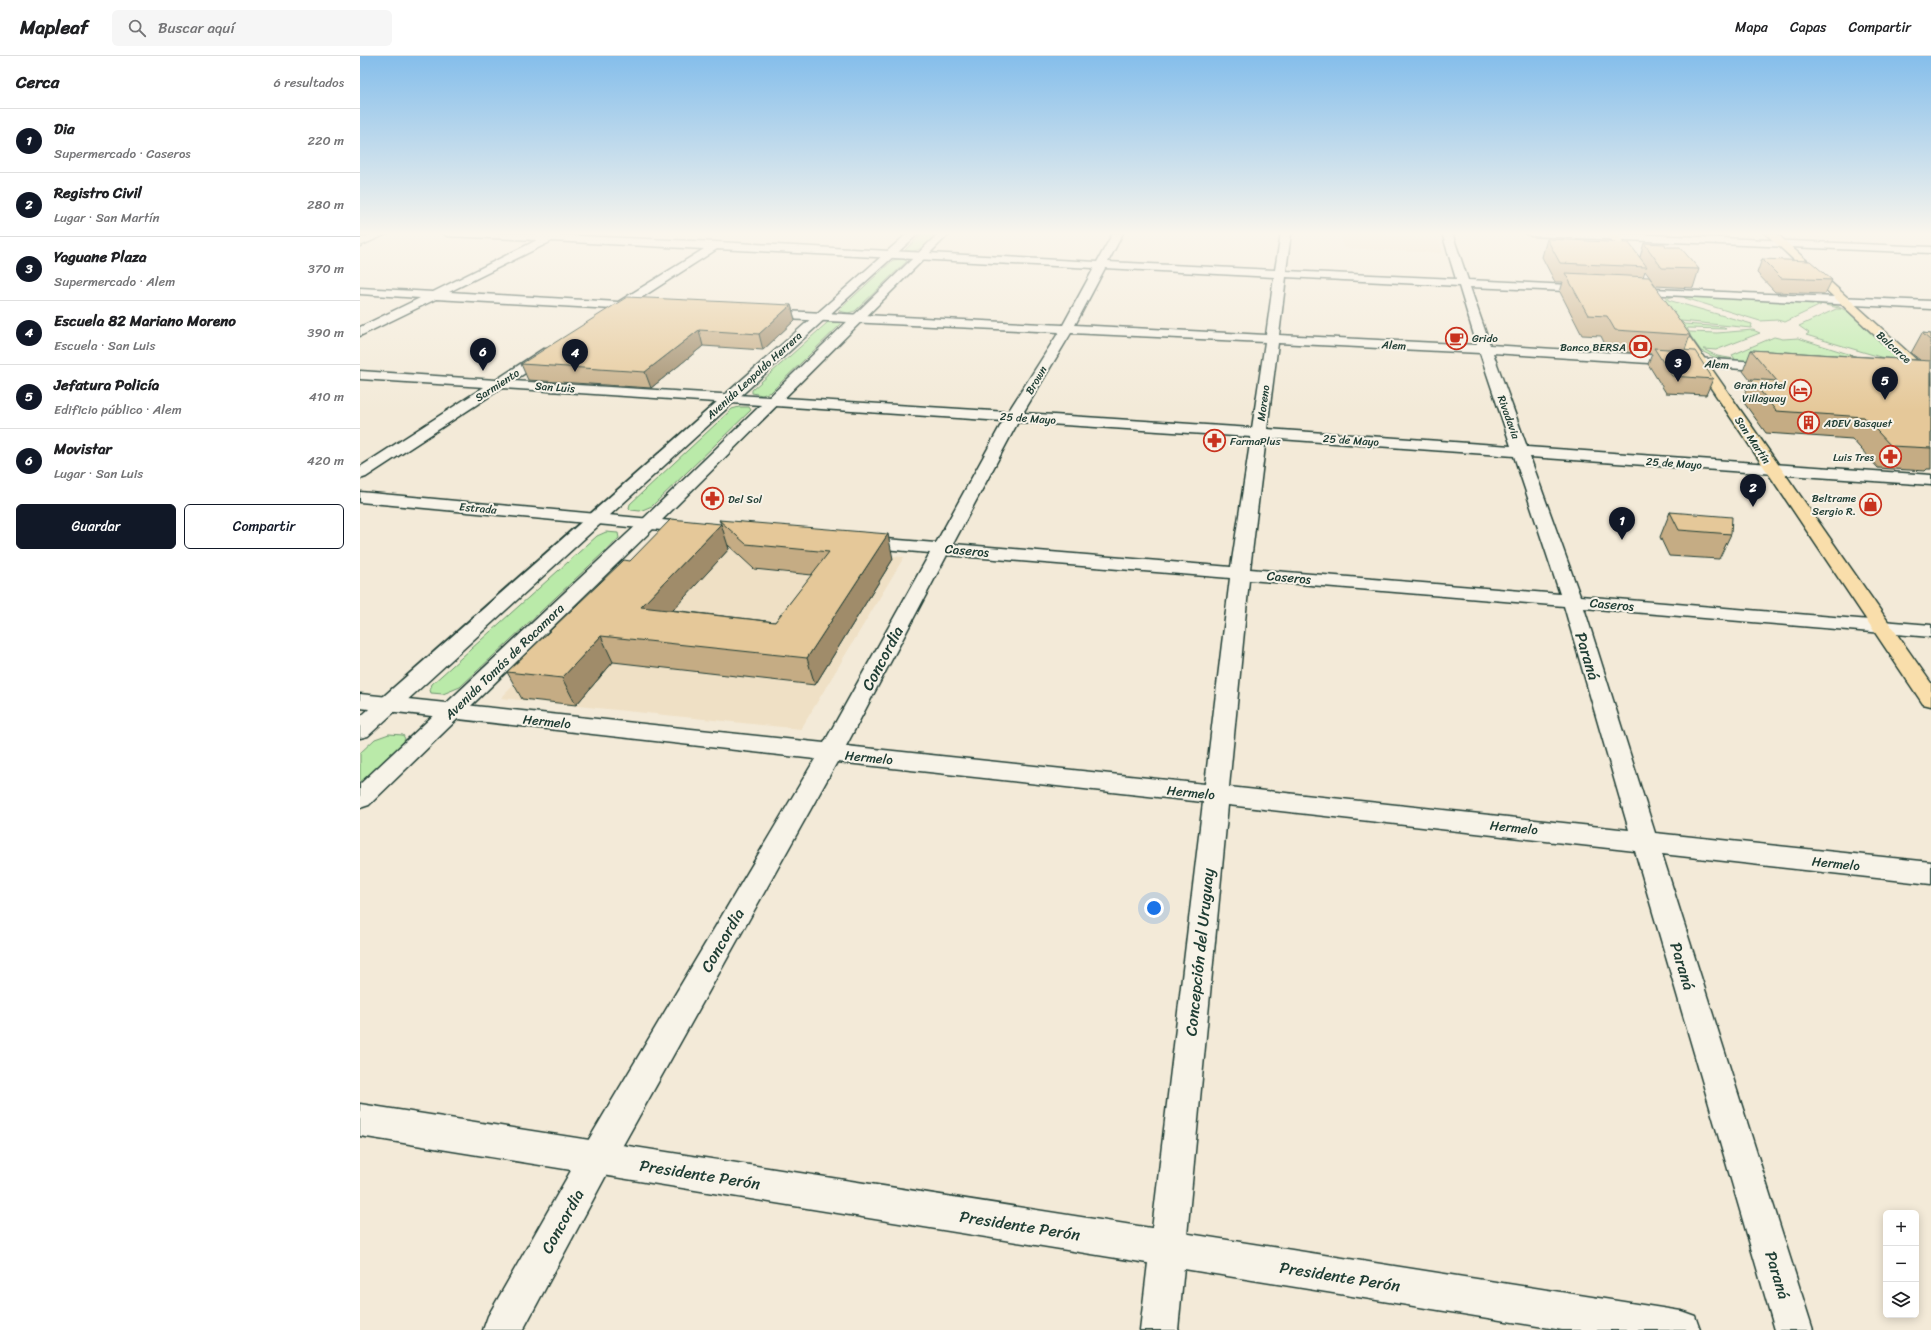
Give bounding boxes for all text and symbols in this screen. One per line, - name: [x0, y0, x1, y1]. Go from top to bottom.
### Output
- search box: [112, 10, 392, 46]
- text: Mapleaf: [20, 11, 88, 44]
- text: Buscar aquí: [158, 15, 235, 41]
- text: Mapa: [1735, 15, 1768, 40]
- text: Capas: [1790, 15, 1827, 40]
- text: Compartir: [1849, 15, 1911, 40]
- icon: search: [126, 17, 148, 39]
- text: Cerca: [16, 67, 59, 97]
- text: 6 resultados: [274, 71, 344, 94]
- text: Dia: [54, 116, 75, 142]
- text: 1: [26, 129, 32, 152]
- text: 220 m: [307, 129, 344, 152]
- text: Supermercado · Caseros: [54, 142, 191, 165]
- text: Registro Civil: [54, 180, 142, 206]
- text: 2: [25, 193, 33, 216]
- text: 280 m: [307, 193, 344, 216]
- text: Lugar · San Martín: [54, 206, 160, 229]
- text: Yaguane Plaza: [54, 244, 147, 270]
- text: 3: [25, 257, 33, 280]
- text: 370 m: [308, 257, 344, 280]
- text: Supermercado · Alem: [54, 270, 175, 293]
- text: Escuela 82 Mariano Moreno: [54, 308, 236, 334]
- text: 4: [25, 321, 33, 344]
- text: 390 m: [307, 321, 344, 344]
- cafe icon: Grido: [1444, 325, 1470, 351]
- street label: Balcarce: [1872, 326, 1916, 369]
- street label: Avenida Leopoldo Herrera: [701, 327, 807, 425]
- place label: Grido: [1472, 329, 1498, 348]
- text: Escuela · San Luis: [54, 334, 155, 357]
- bank icon: Banco BERSA: [1628, 334, 1654, 360]
- street label: Alem: [1380, 335, 1407, 356]
- pin: 6: [470, 338, 496, 371]
- place label: Banco BERSA: [1560, 338, 1626, 357]
- pin: 4: [562, 339, 588, 372]
- pin: 3: [1665, 349, 1691, 382]
- street label: Alem: [1703, 354, 1730, 375]
- street label: Brown: [1020, 362, 1052, 398]
- street label: Sarmiento: [471, 364, 524, 407]
- pin: 5: [1872, 367, 1898, 400]
- text: Jefatura Policía: [54, 372, 159, 398]
- place label: Gran Hotel Villaguay: [1734, 376, 1787, 408]
- street label: San Luis: [534, 377, 577, 398]
- hotel icon: Gran Hotel Villaguay: [1788, 378, 1814, 404]
- street label: Moreno: [1252, 383, 1275, 422]
- text: 5: [25, 385, 33, 408]
- text: 410 m: [309, 385, 344, 408]
- street label: Rivadavia: [1492, 393, 1525, 442]
- text: Edificio público · Alem: [54, 398, 182, 421]
- street label: 25 de Mayo: [999, 407, 1057, 430]
- building icon: ADEV Basquet: [1796, 410, 1822, 436]
- street label: San Martín: [1730, 413, 1776, 468]
- place label: ADEV Basquet: [1823, 414, 1892, 433]
- pharmacy icon: FarmaPlus: [1201, 428, 1227, 454]
- street label: 25 de Mayo: [1322, 429, 1380, 452]
- place label: FarmaPlus: [1230, 432, 1281, 451]
- text: Movistar: [54, 436, 112, 462]
- pharmacy icon: Luis Tres: [1877, 444, 1903, 470]
- place label: Luis Tres: [1833, 448, 1874, 467]
- text: 6: [25, 449, 33, 472]
- text: 420 m: [307, 449, 344, 472]
- street label: 25 de Mayo: [1645, 452, 1703, 475]
- text: Lugar · San Luis: [54, 462, 143, 485]
- pin: 2: [1740, 474, 1766, 507]
- pharmacy icon: Del Sol: [700, 486, 726, 512]
- place label: Beltrame Sergio R.: [1812, 489, 1857, 521]
- place label: Del Sol: [728, 490, 763, 509]
- shop icon: Beltrame Sergio R.: [1858, 491, 1884, 517]
- street label: Estrada: [459, 497, 498, 520]
- button: Guardar: [16, 504, 176, 549]
- button: Compartir: [184, 504, 344, 549]
- pin: 1: [1609, 507, 1635, 540]
- street label: Caseros: [944, 537, 991, 564]
- street label: Caseros: [1266, 564, 1313, 591]
- street label: Caseros: [1589, 591, 1636, 618]
- street label: Avenida Tomás de Rocamora: [438, 597, 570, 726]
- street label: Concordia: [853, 620, 912, 696]
- street label: Paraná: [1566, 628, 1609, 684]
- street label: Hermelo: [522, 708, 573, 736]
- street label: Hermelo: [844, 744, 895, 772]
- street label: Hermelo: [1166, 779, 1217, 807]
- street label: Hermelo: [1489, 814, 1540, 842]
- street label: Hermelo: [1811, 850, 1862, 878]
- street label: Concepción del Uruguay: [1176, 866, 1223, 1038]
- your location: [1144, 898, 1164, 918]
- street label: Concordia: [692, 903, 753, 978]
- street label: Paraná: [1661, 938, 1704, 994]
- street label: Presidente Perón: [638, 1151, 763, 1198]
- street label: Concordia: [533, 1183, 592, 1259]
- street label: Presidente Perón: [958, 1202, 1083, 1249]
- map controls: [1883, 1210, 1919, 1318]
- button: +: [1883, 1210, 1919, 1246]
- button: −: [1883, 1246, 1919, 1282]
- street label: Paraná: [1756, 1247, 1799, 1303]
- street label: Presidente Perón: [1278, 1253, 1403, 1300]
- button: layers: [1883, 1282, 1919, 1318]

